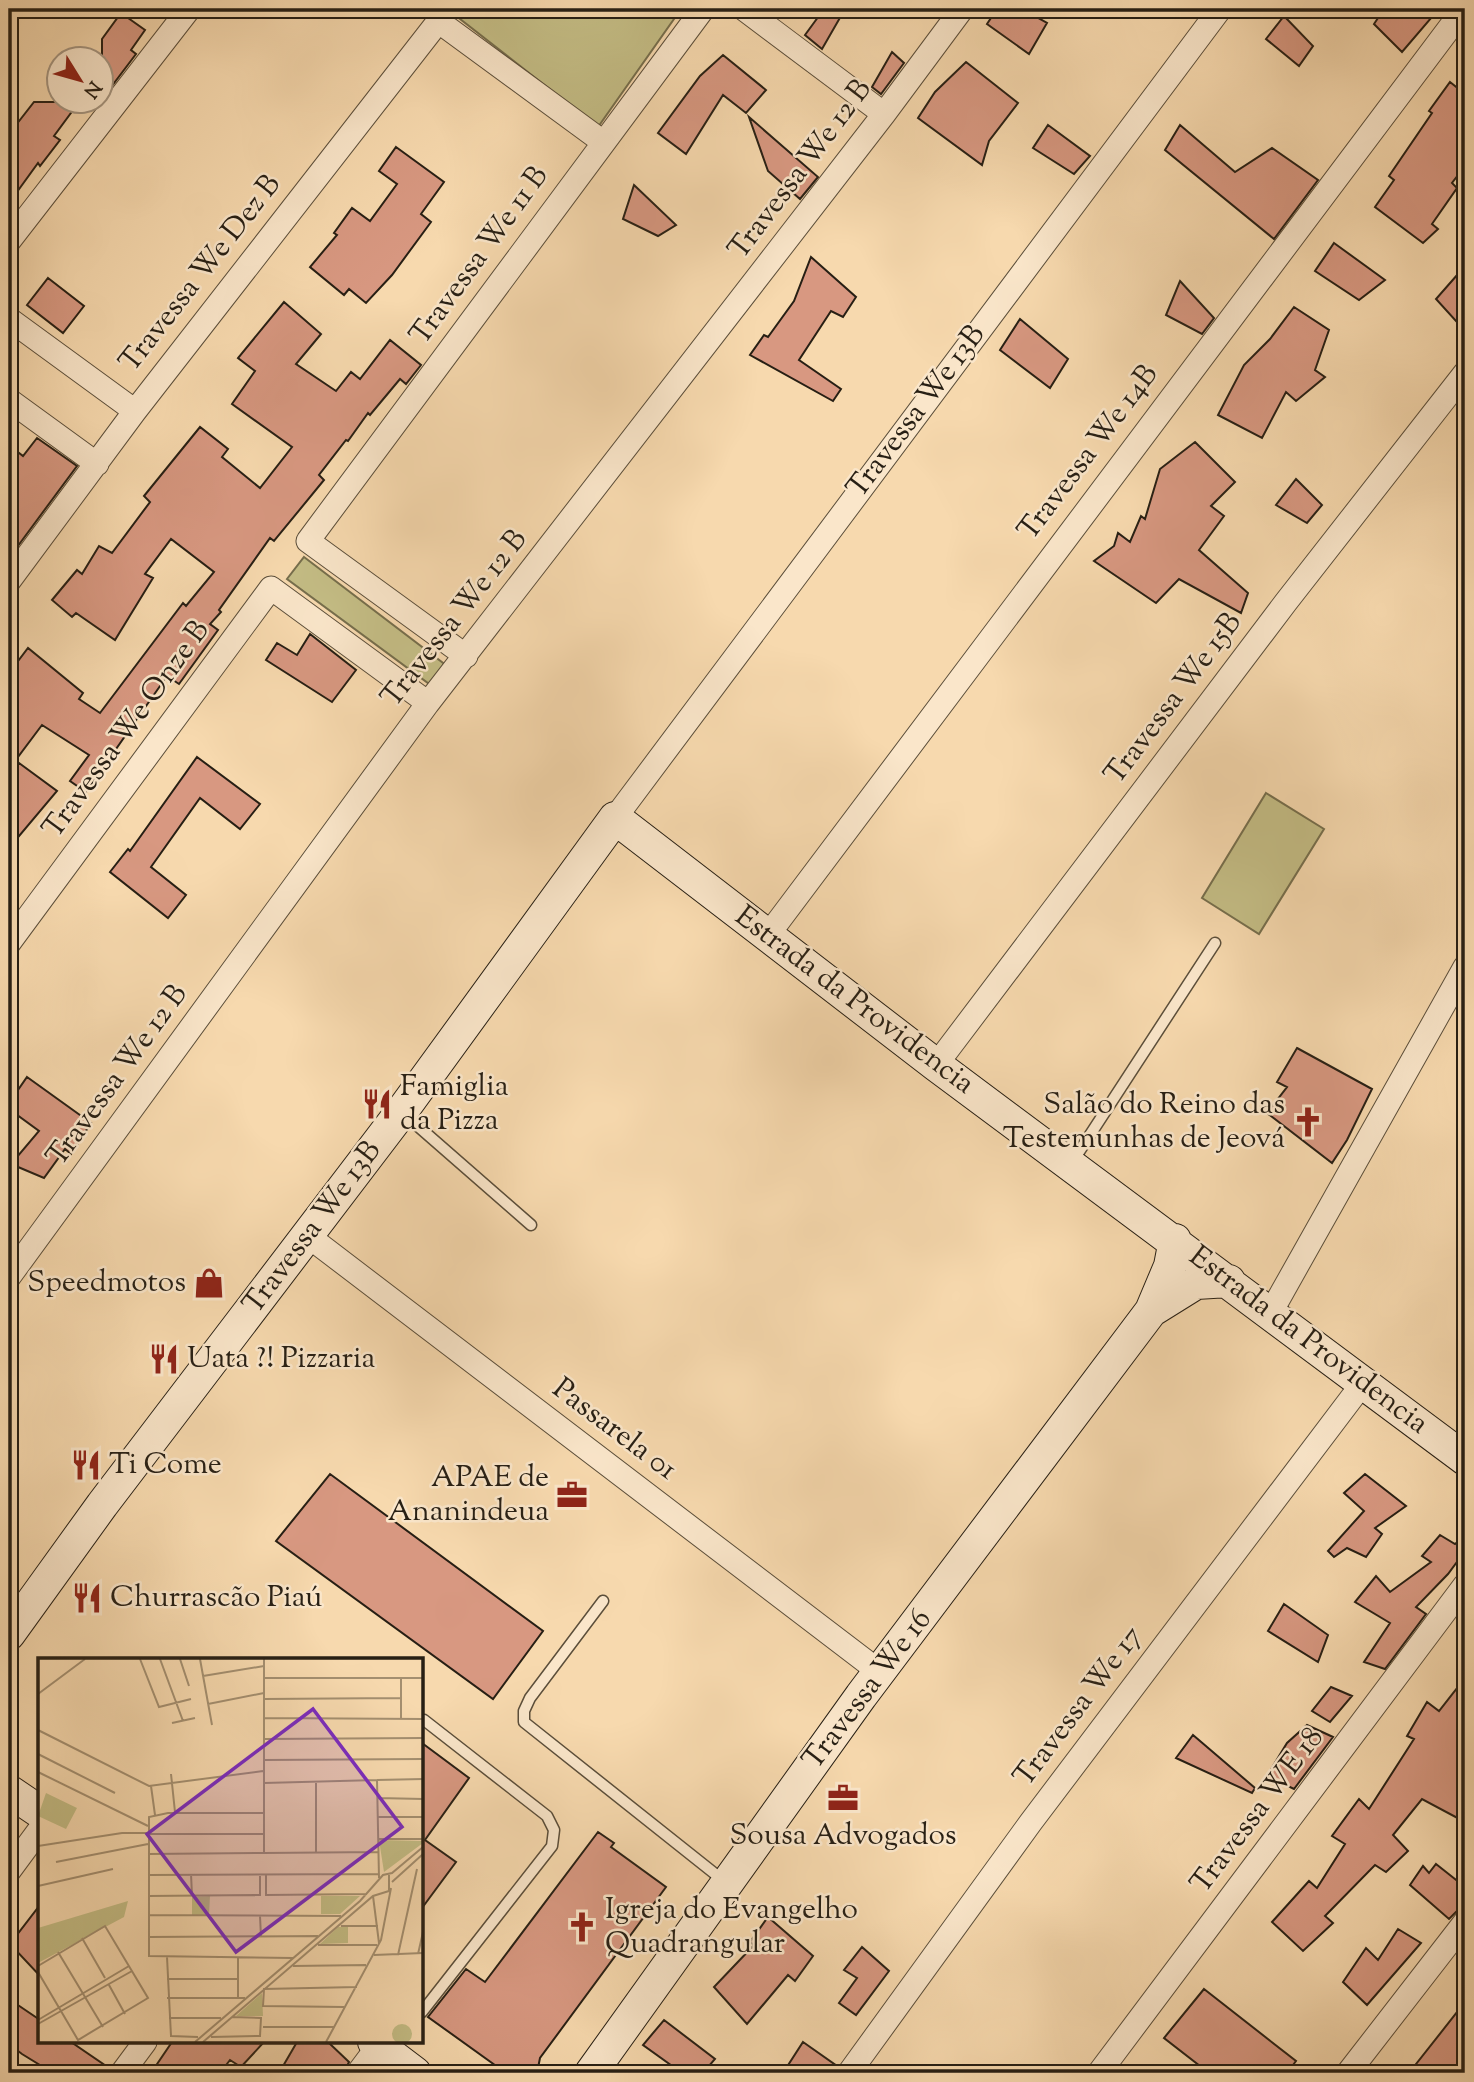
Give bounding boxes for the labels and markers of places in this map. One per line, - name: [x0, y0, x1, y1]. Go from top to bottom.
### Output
- place label: Famiglia da Pizza: [400, 1066, 509, 1143]
- place label: Salão do Reino das Testemunhas de Jeová: [1003, 1084, 1285, 1161]
- restaurant icon: Famiglia da Pizza: [360, 1087, 394, 1121]
- church icon: Salão do Reino das Testemunhas de Jeová: [1291, 1105, 1325, 1139]
- place label: Speedmotos: [27, 1262, 186, 1305]
- shop icon: Speedmotos: [192, 1266, 226, 1300]
- place label: Uata ?! Pizzaria: [187, 1338, 376, 1381]
- restaurant icon: Uata ?! Pizzaria: [147, 1342, 181, 1376]
- place label: Ti Come: [109, 1444, 222, 1487]
- restaurant icon: Ti Come: [69, 1448, 103, 1482]
- place label: APAE de Ananindeua: [388, 1457, 549, 1534]
- office icon: APAE de Ananindeua: [555, 1478, 589, 1512]
- place label: Churrascão Piaú: [110, 1577, 322, 1620]
- restaurant icon: Churrascão Piaú: [70, 1581, 104, 1615]
- office icon: Sousa Advogados: [826, 1781, 860, 1815]
- place label: Sousa Advogados: [729, 1815, 957, 1858]
- place label: Igreja do Evangelho Quadrangular: [605, 1889, 858, 1966]
- church icon: Igreja do Evangelho Quadrangular: [565, 1910, 599, 1944]

